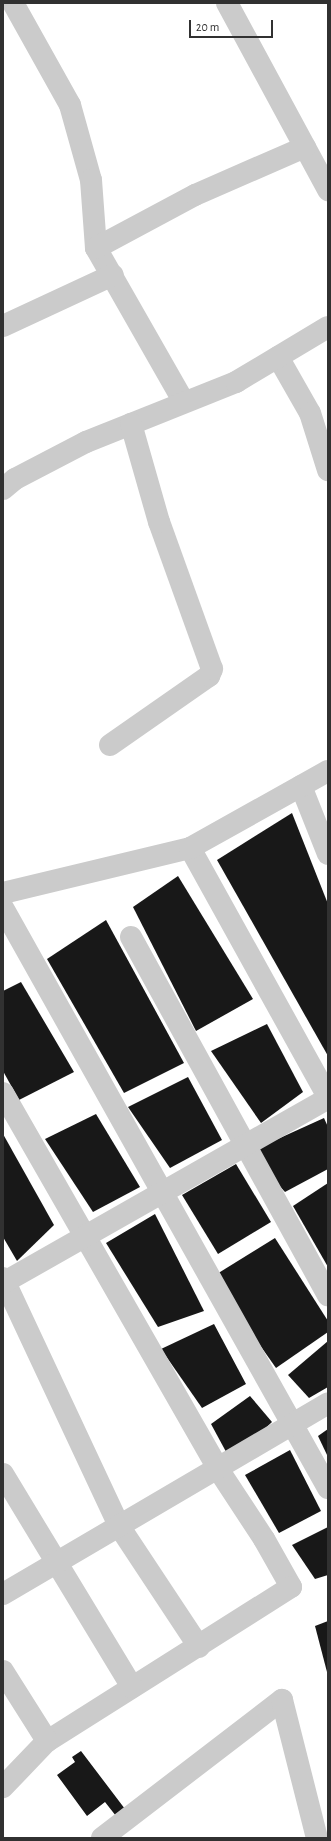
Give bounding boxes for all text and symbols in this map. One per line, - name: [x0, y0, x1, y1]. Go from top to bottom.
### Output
- scale bar: [191, 12, 275, 38]
- text: 20 m: [196, 21, 219, 33]

